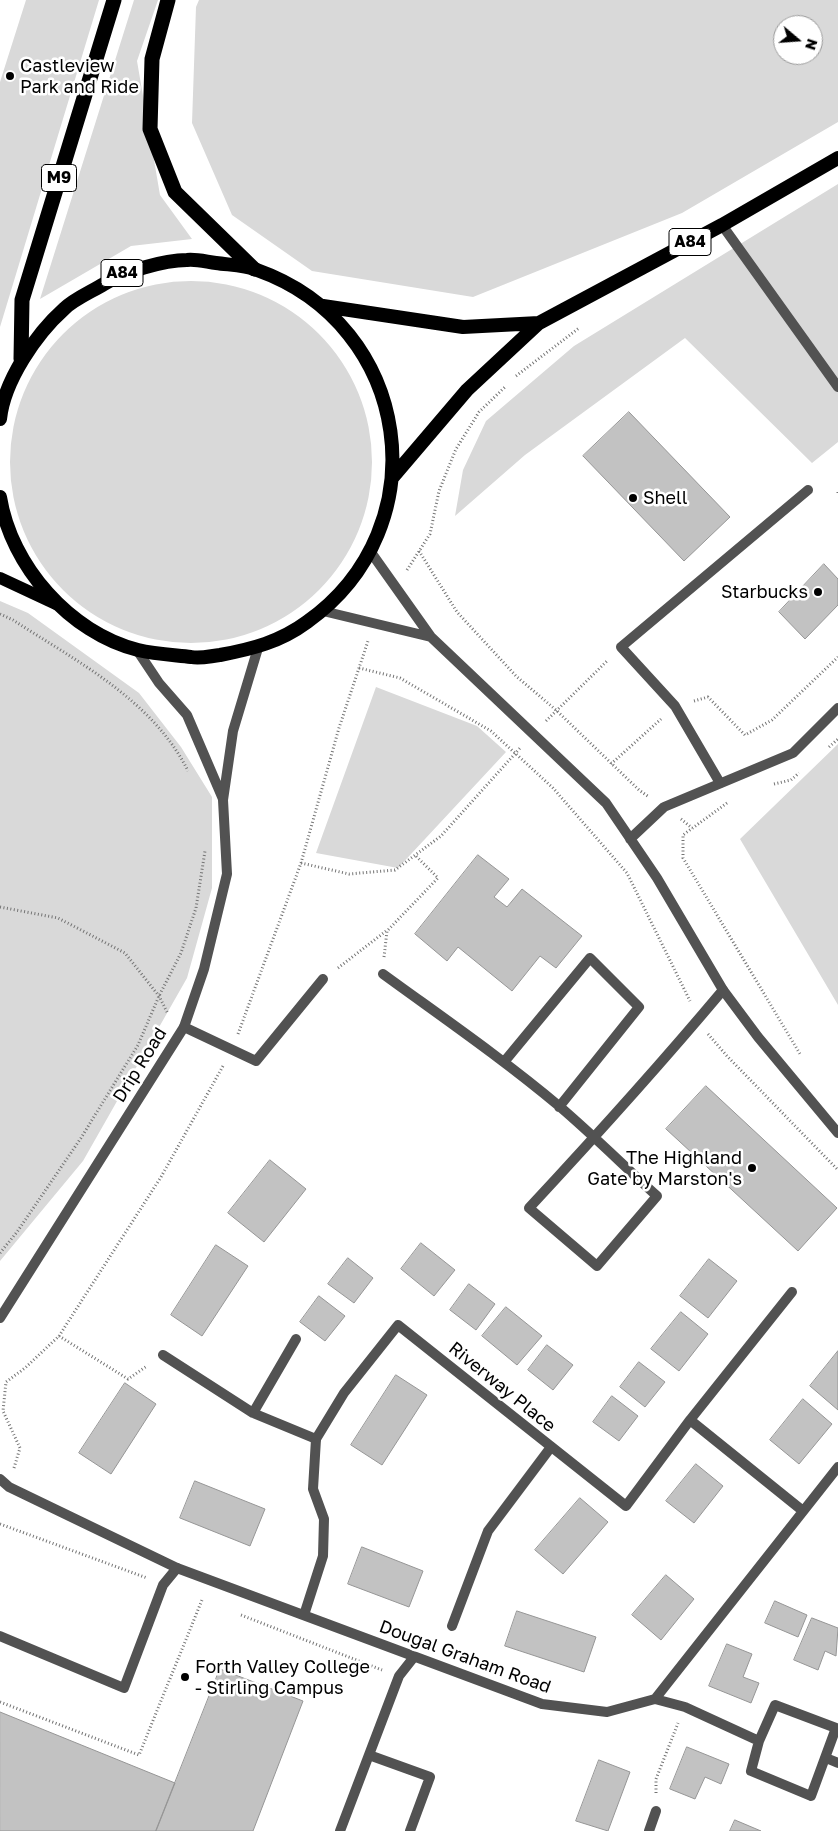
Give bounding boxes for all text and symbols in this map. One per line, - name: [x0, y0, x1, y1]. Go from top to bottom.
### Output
- north arrow: [773, 15, 823, 65]
- text: N: [802, 37, 822, 52]
- place label: Castleview Park and Ride: [20, 55, 139, 98]
- marker: Castleview Park and Ride: [4, 70, 16, 82]
- road number: M9: [42, 164, 76, 192]
- road number: A84: [669, 228, 711, 256]
- road number: A84: [101, 260, 143, 286]
- place label: Shell: [643, 487, 688, 509]
- marker: Shell: [627, 492, 639, 504]
- place label: Starbucks: [721, 581, 808, 603]
- marker: Starbucks: [812, 586, 824, 598]
- street label: Drip Road: [109, 1024, 171, 1106]
- place label: The Highland Gate by Marston's: [587, 1147, 742, 1190]
- marker: The Highland Gate by Marston's: [746, 1162, 758, 1174]
- street label: Riverway Place: [444, 1337, 560, 1437]
- street label: Dougal Graham Road: [376, 1616, 554, 1698]
- place label: Forth Valley College - Stirling Campus: [195, 1656, 370, 1698]
- marker: Forth Valley College - Stirling Campus: [179, 1671, 191, 1683]

